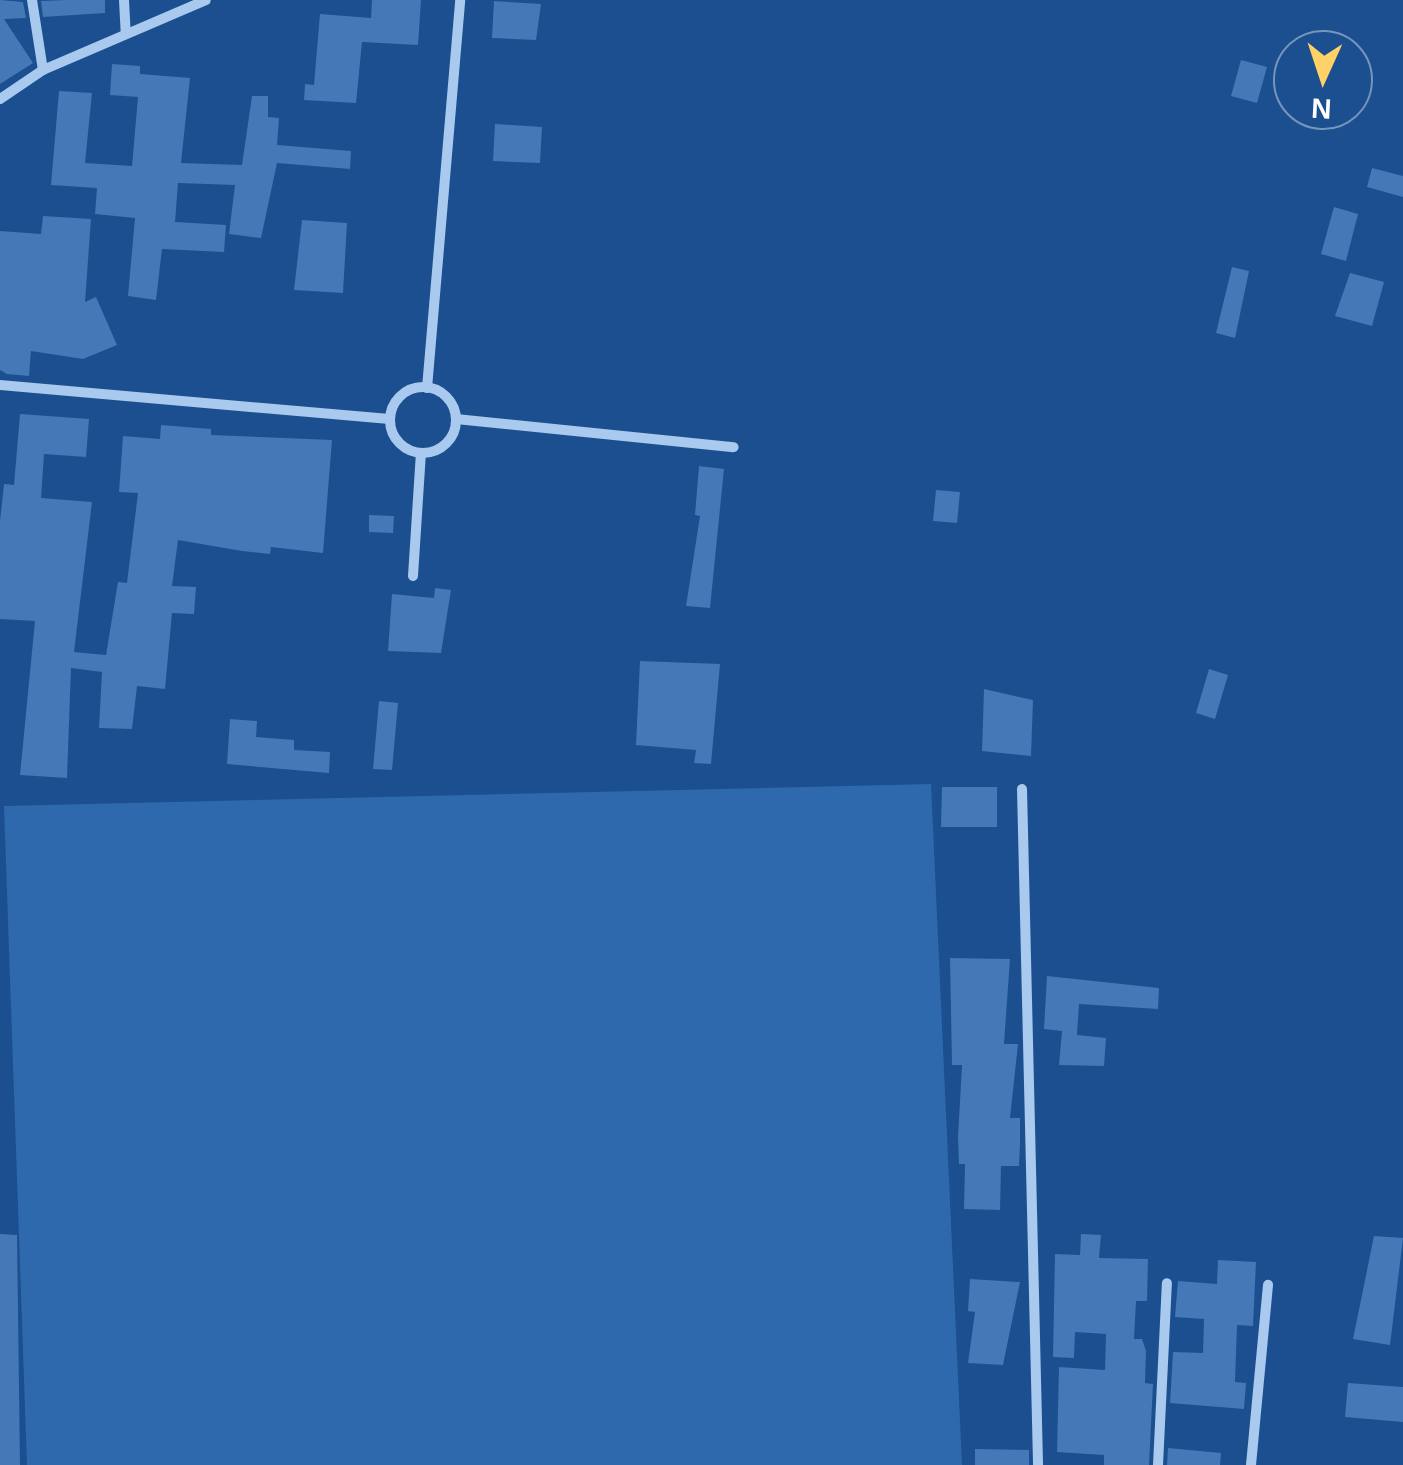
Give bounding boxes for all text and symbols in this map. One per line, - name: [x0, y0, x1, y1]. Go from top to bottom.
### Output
- north arrow: [1273, 30, 1373, 130]
- text: N: [1311, 92, 1332, 124]

